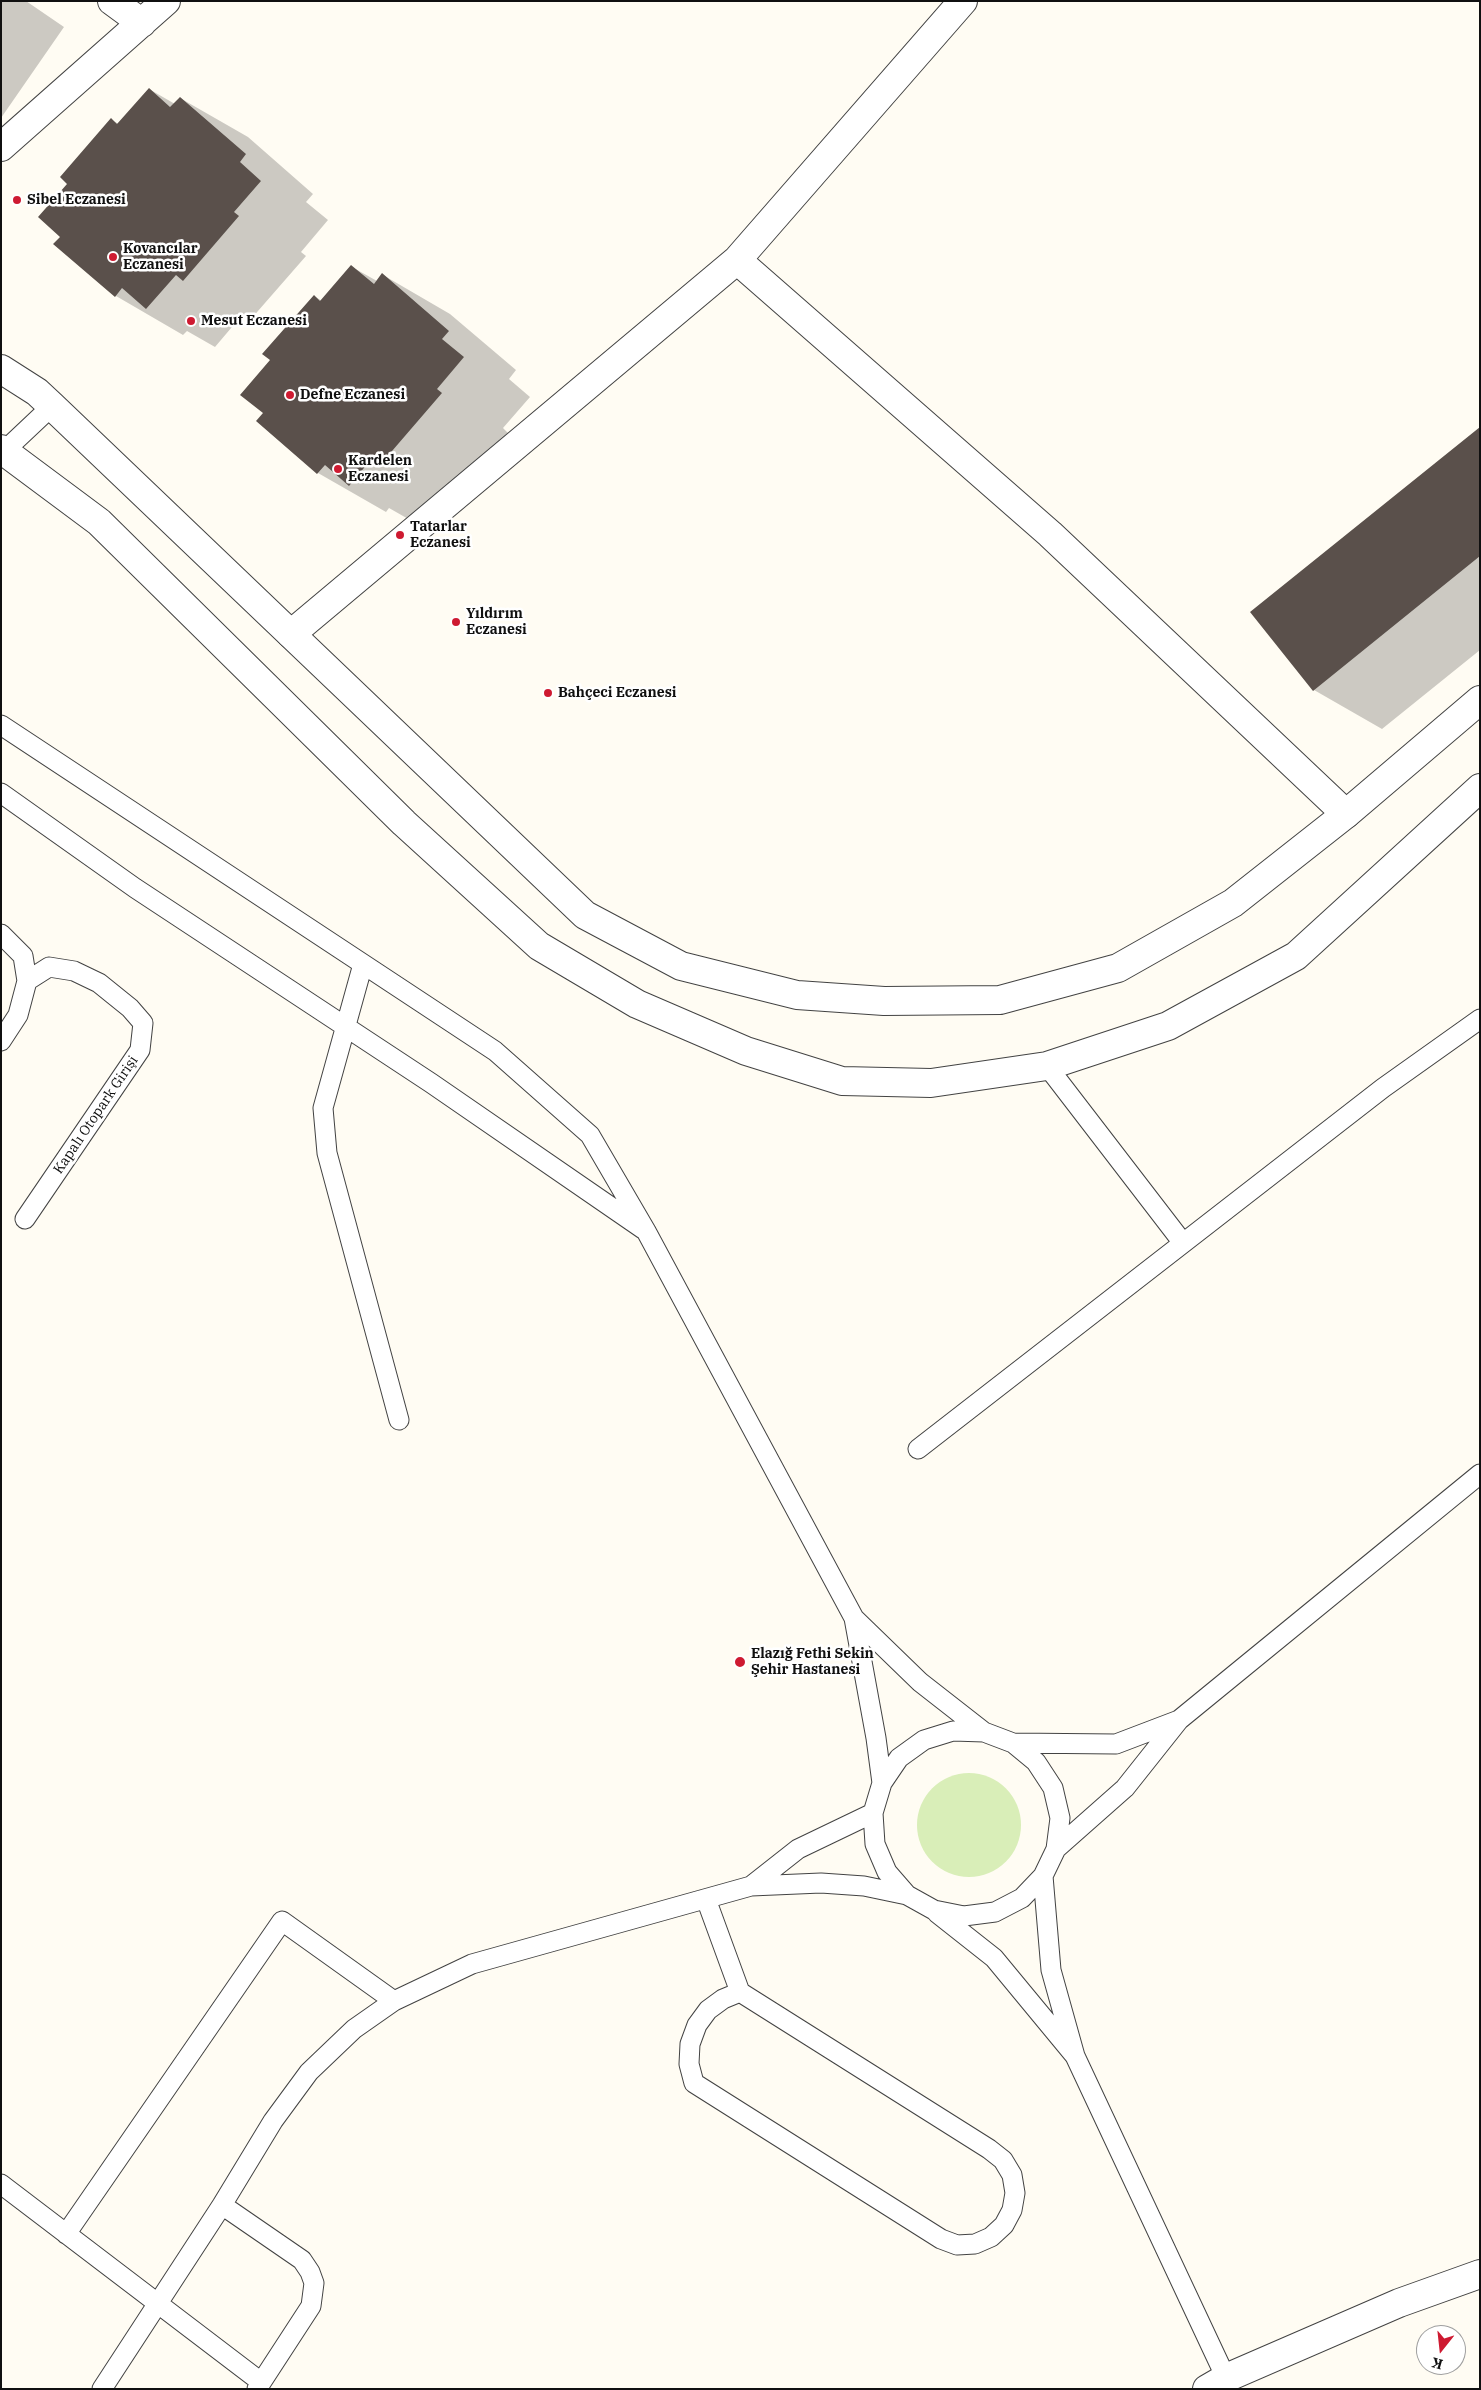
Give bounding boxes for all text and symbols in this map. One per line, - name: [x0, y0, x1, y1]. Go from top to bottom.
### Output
- place label: Sibel Eczanesi: [27, 192, 126, 208]
- marker: Sibel Eczanesi: [11, 194, 23, 206]
- place label: Kovancılar Eczanesi: [123, 241, 198, 274]
- marker: Kovancılar Eczanesi: [107, 251, 119, 263]
- place label: Mesut Eczanesi: [201, 313, 307, 329]
- marker: Mesut Eczanesi: [185, 315, 197, 327]
- place label: Defne Eczanesi: [300, 387, 405, 403]
- marker: Defne Eczanesi: [284, 389, 296, 401]
- place label: Kardelen Eczanesi: [348, 453, 412, 486]
- marker: Kardelen Eczanesi: [332, 463, 344, 475]
- place label: Tatarlar Eczanesi: [410, 519, 471, 552]
- marker: Tatarlar Eczanesi: [394, 529, 406, 541]
- place label: Yıldırım Eczanesi: [466, 606, 527, 638]
- marker: Yıldırım Eczanesi: [450, 616, 462, 628]
- place label: Bahçeci Eczanesi: [558, 685, 676, 701]
- marker: Bahçeci Eczanesi: [542, 687, 554, 699]
- street label: Kapalı Otopark Girişi: [50, 1053, 142, 1177]
- place label: Elazığ Fethi Sekin Şehir Hastanesi: [751, 1646, 874, 1678]
- marker: Elazığ Fethi Sekin Şehir Hastanesi: [733, 1655, 747, 1669]
- north arrow: [1416, 2325, 1466, 2375]
- text: K: [1429, 2353, 1445, 2374]

